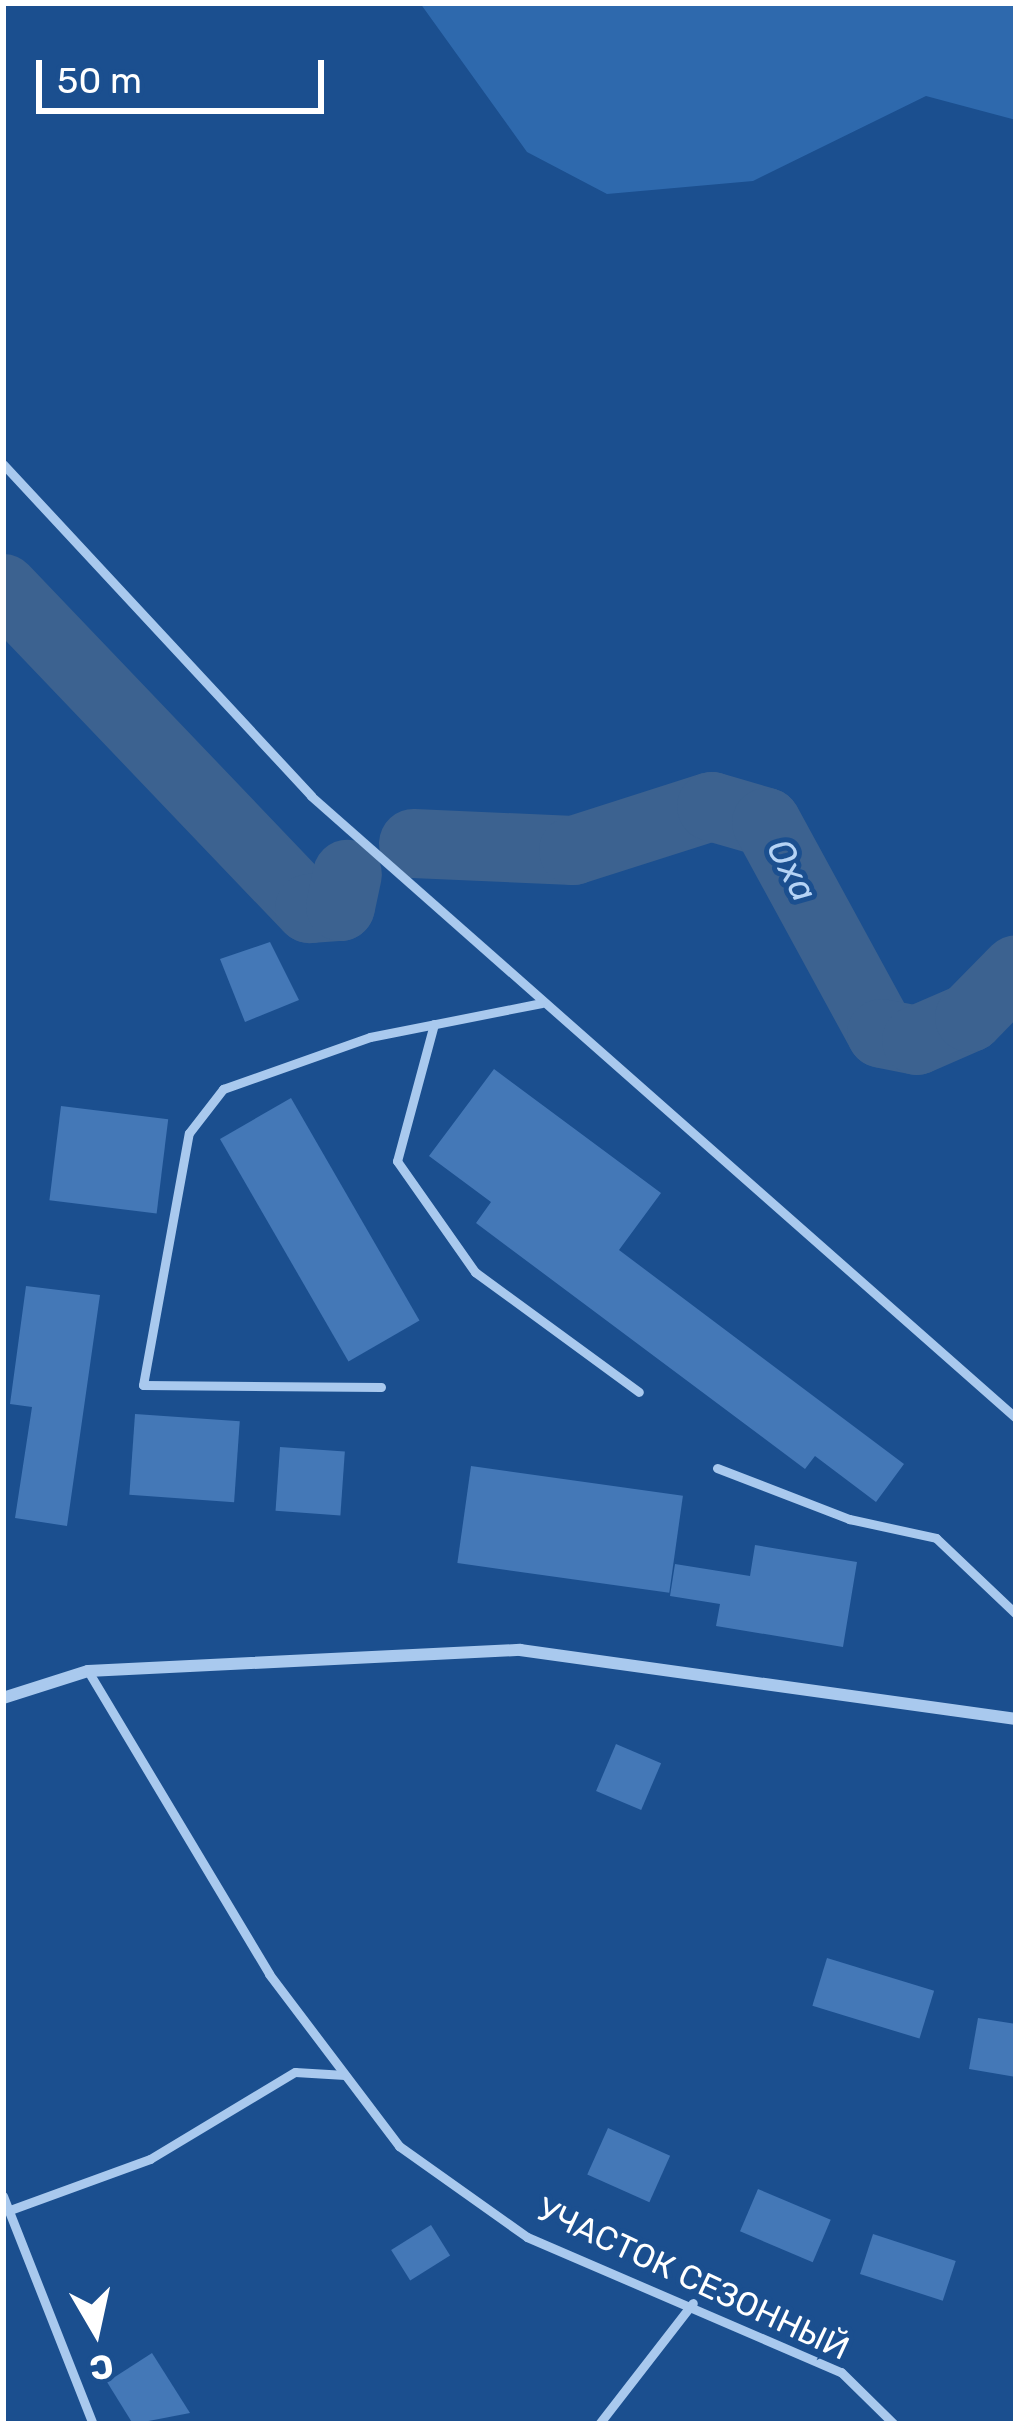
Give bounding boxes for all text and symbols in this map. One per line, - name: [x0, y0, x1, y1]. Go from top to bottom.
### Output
- scale bar: [42, 36, 330, 110]
- text: 50 m: [57, 59, 142, 102]
- water label: Оха: [758, 831, 826, 909]
- street label: УЧАСТОК СЕЗОННЫЙ: [531, 2189, 855, 2369]
- north arrow: [36, 2271, 156, 2391]
- text: С: [87, 2346, 116, 2388]

